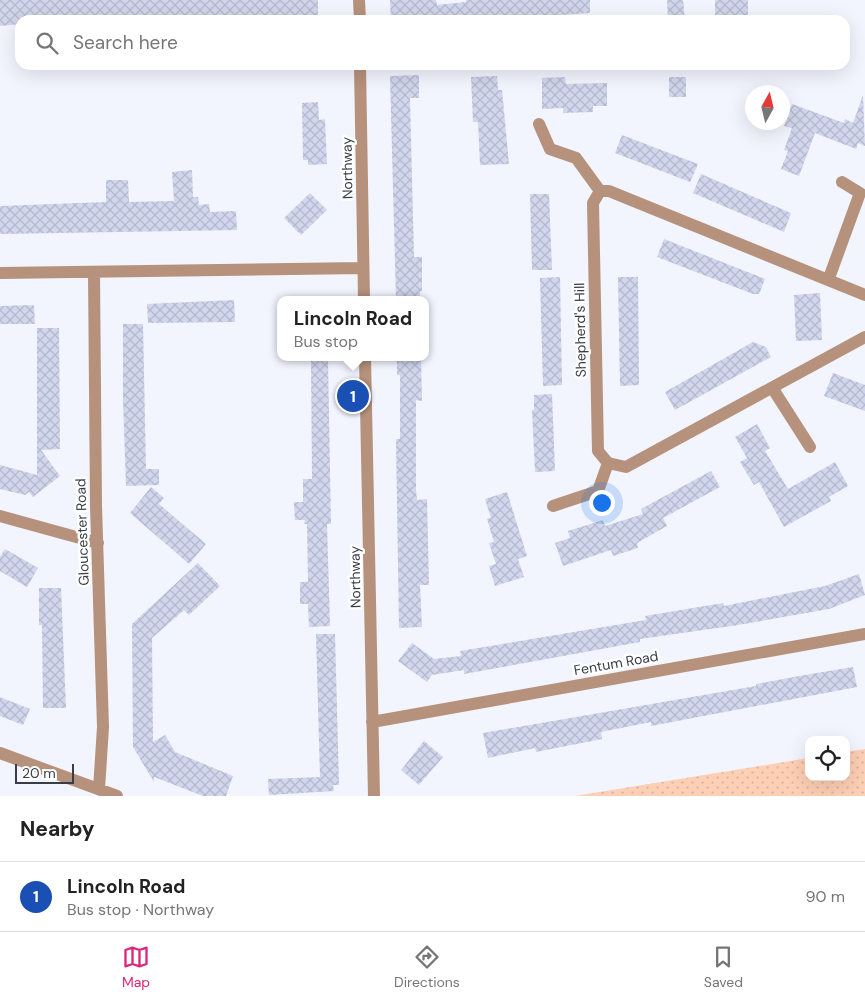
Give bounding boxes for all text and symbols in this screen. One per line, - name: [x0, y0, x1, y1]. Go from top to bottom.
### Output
- search box: [15, 15, 850, 70]
- icon: search: [33, 29, 61, 57]
- text: Search here: [73, 30, 178, 55]
- north arrow: [745, 85, 790, 130]
- street label: Northway: [337, 136, 357, 199]
- street label: Shepherd's Hill: [570, 282, 590, 378]
- popup: [277, 296, 429, 361]
- text: Lincoln Road: [294, 306, 412, 331]
- text: Bus stop: [294, 331, 358, 352]
- pin: 1: [337, 377, 369, 415]
- street label: Gloucester Road: [71, 478, 93, 586]
- your location: [589, 490, 615, 516]
- street label: Northway: [345, 545, 365, 608]
- street label: Fentum Road: [572, 647, 660, 679]
- map controls: [805, 736, 850, 781]
- button: locate: [805, 736, 850, 781]
- scale bar: [15, 761, 74, 784]
- text: 20 m: [22, 764, 56, 782]
- text: Nearby: [20, 815, 94, 843]
- text: Lincoln Road: [67, 874, 186, 899]
- text: 1: [33, 886, 39, 907]
- text: 90 m: [805, 886, 845, 907]
- text: Bus stop · Northway: [67, 899, 214, 920]
- tab: Map: [122, 943, 150, 991]
- tab: Directions: [394, 943, 460, 991]
- tab: Saved: [704, 943, 743, 991]

